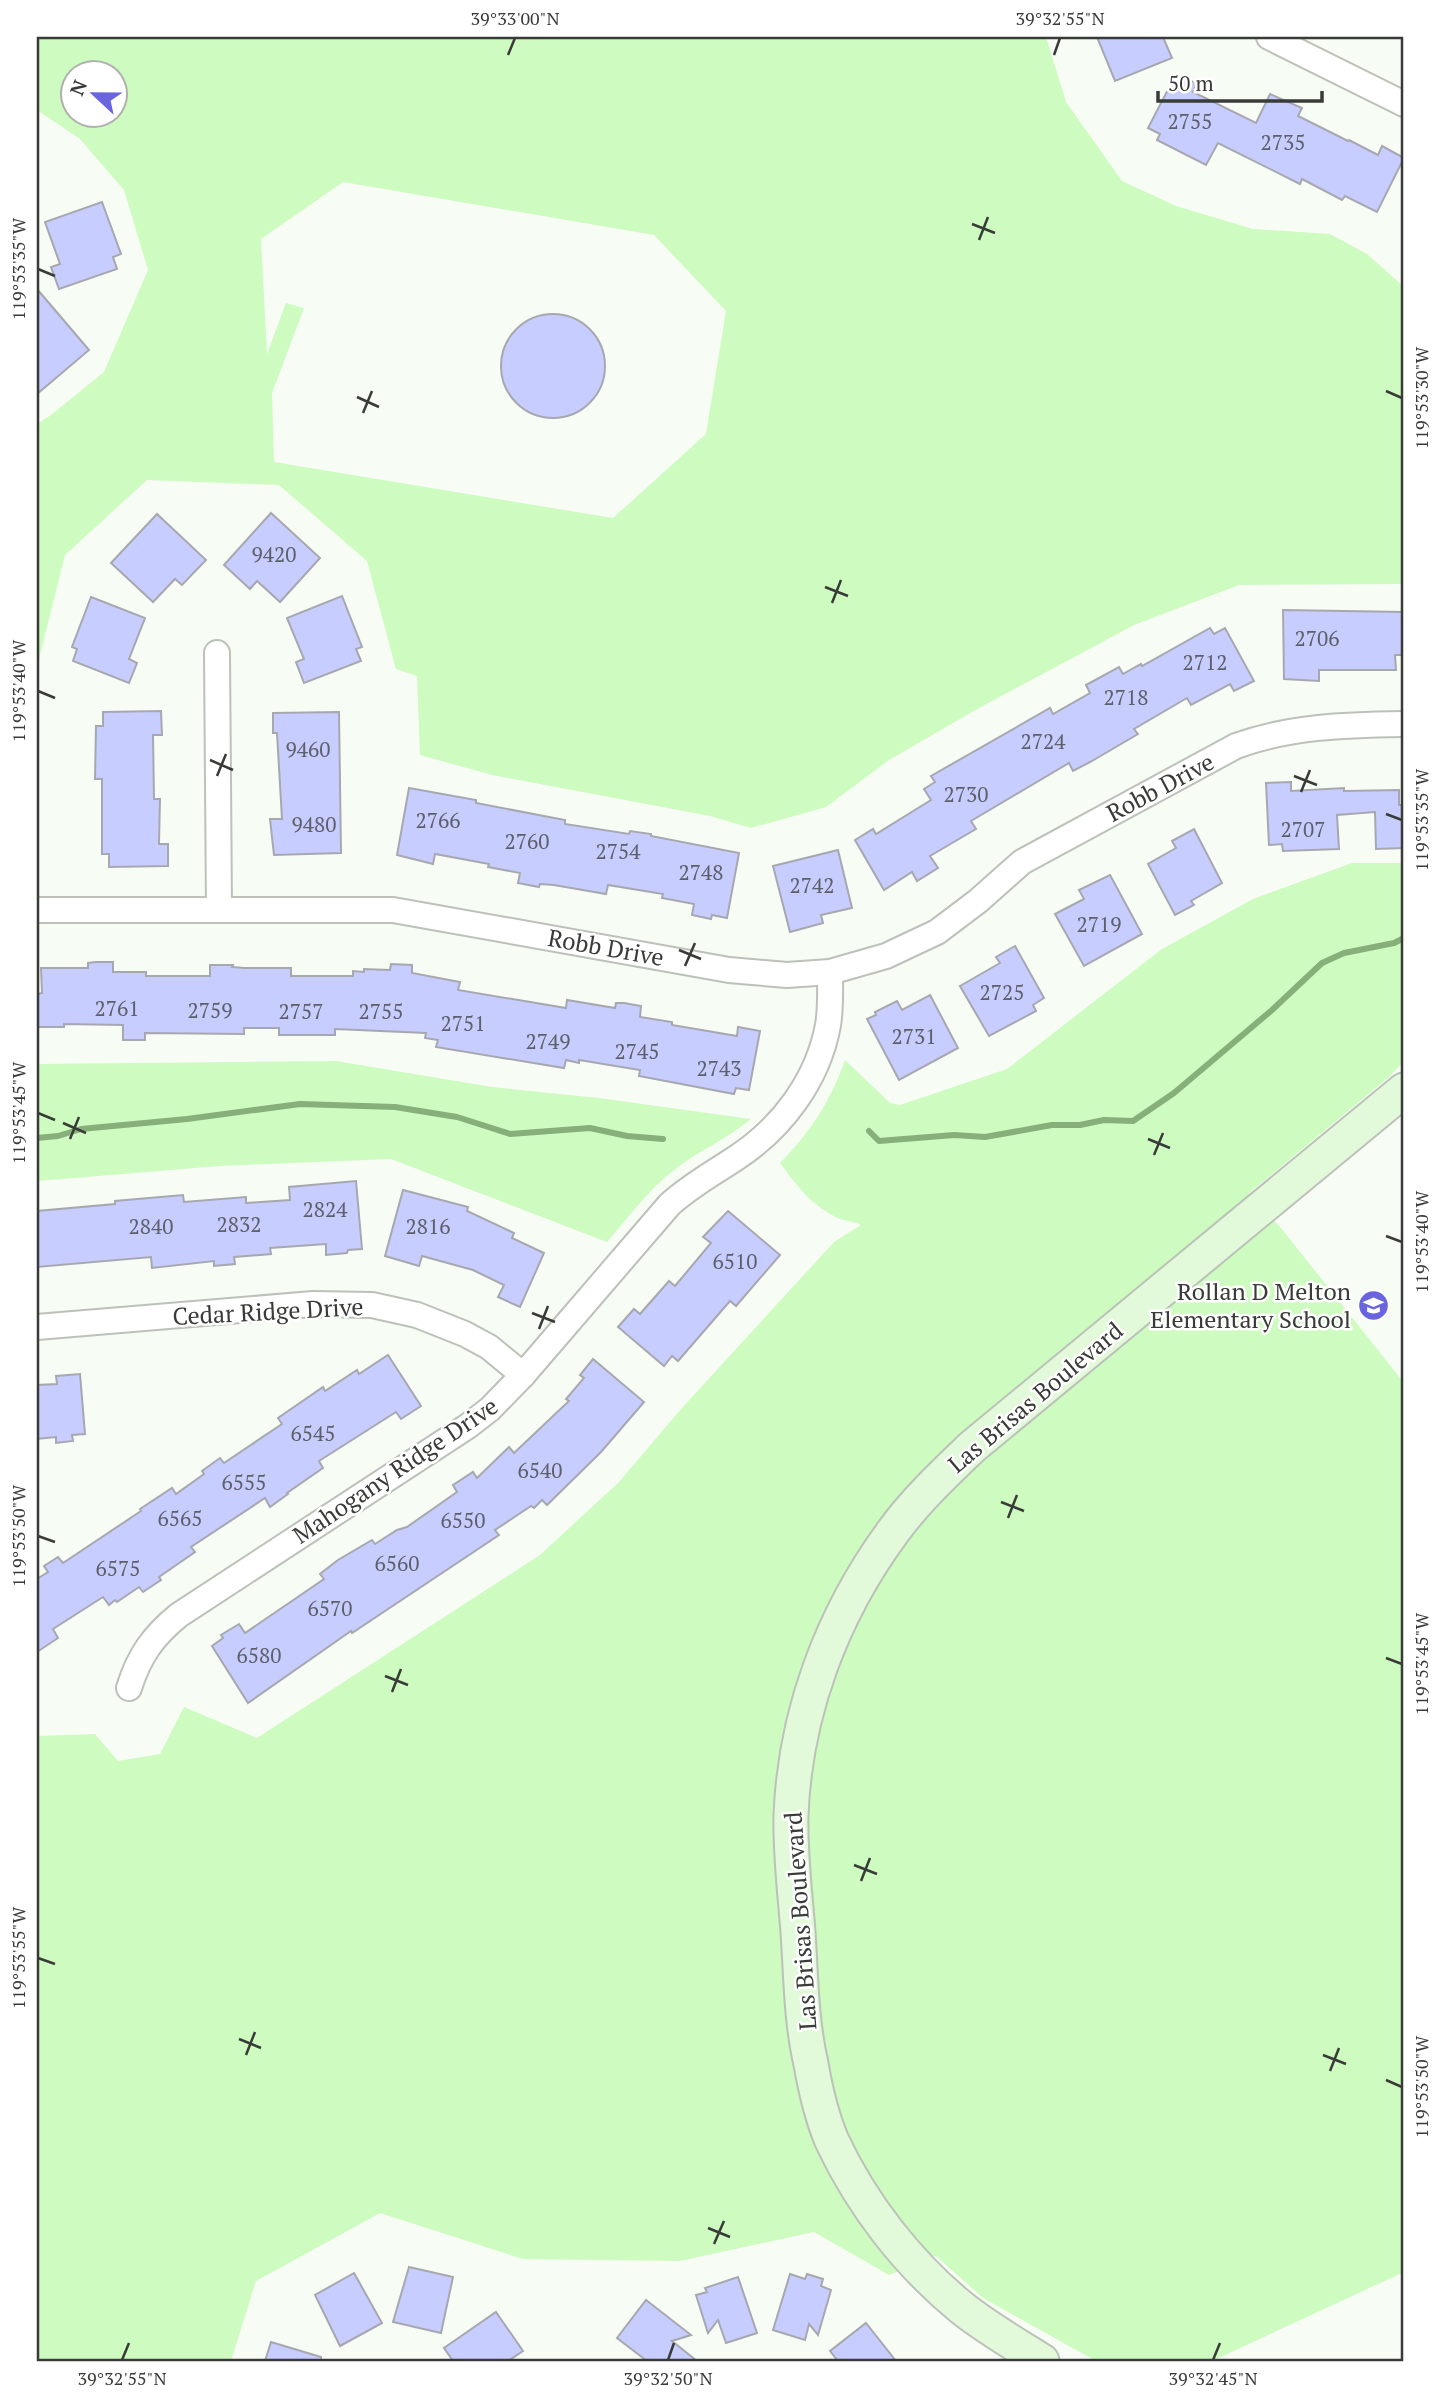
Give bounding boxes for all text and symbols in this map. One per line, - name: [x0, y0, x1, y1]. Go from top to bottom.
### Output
- text: 39°33'00"N: [470, 6, 560, 30]
- text: 39°32'55"N: [1015, 6, 1105, 30]
- north arrow: [60, 60, 130, 130]
- scale bar: [1158, 60, 1322, 104]
- text: 50 m: [1168, 69, 1214, 97]
- text: N: [63, 76, 92, 99]
- house number: 2755: [1168, 107, 1212, 135]
- house number: 2735: [1261, 128, 1305, 156]
- text: 119°53'35"W: [6, 218, 30, 320]
- text: 119°53'30"W: [1409, 347, 1433, 449]
- house number: 9420: [252, 540, 296, 568]
- house number: 2706: [1295, 624, 1339, 652]
- text: 119°53'40"W: [6, 640, 30, 742]
- house number: 2712: [1183, 648, 1227, 676]
- house number: 2718: [1104, 683, 1148, 711]
- house number: 2724: [1021, 727, 1066, 755]
- house number: 9460: [286, 735, 330, 763]
- street label: Robb Drive: [1101, 745, 1219, 829]
- text: 119°53'35"W: [1409, 769, 1433, 871]
- house number: 2730: [944, 780, 988, 808]
- house number: 2766: [416, 806, 460, 834]
- house number: 9480: [292, 810, 336, 838]
- house number: 2707: [1281, 815, 1325, 843]
- house number: 2760: [505, 827, 549, 855]
- house number: 2754: [596, 837, 641, 865]
- house number: 2748: [679, 858, 723, 886]
- house number: 2742: [790, 871, 834, 899]
- house number: 2719: [1077, 910, 1121, 938]
- street label: Robb Drive: [545, 921, 667, 973]
- house number: 2725: [980, 978, 1024, 1006]
- house number: 2761: [95, 994, 139, 1022]
- house number: 2759: [188, 996, 232, 1024]
- house number: 2757: [279, 997, 323, 1025]
- house number: 2755: [359, 997, 403, 1025]
- house number: 2751: [441, 1009, 485, 1037]
- house number: 2731: [892, 1022, 936, 1050]
- house number: 2749: [526, 1027, 570, 1055]
- house number: 2745: [615, 1037, 659, 1065]
- house number: 2743: [697, 1054, 741, 1082]
- text: 119°53'45"W: [6, 1062, 30, 1164]
- text: 119°53'40"W: [1409, 1191, 1433, 1293]
- house number: 2824: [303, 1195, 348, 1223]
- house number: 2832: [217, 1210, 261, 1238]
- house number: 2840: [129, 1212, 173, 1240]
- house number: 2816: [406, 1212, 450, 1240]
- house number: 6510: [713, 1247, 757, 1275]
- place label: Rollan D Melton Elementary School: [1150, 1275, 1351, 1335]
- school or university icon: Rollan D Melton Elementary School: [1357, 1288, 1391, 1322]
- street label: Cedar Ridge Drive: [172, 1290, 364, 1332]
- street label: Las Brisas Boulevard: [941, 1314, 1129, 1480]
- street label: Mahogany Ridge Drive: [286, 1389, 504, 1551]
- house number: 6545: [291, 1419, 335, 1447]
- house number: 6540: [518, 1456, 562, 1484]
- house number: 6555: [222, 1468, 266, 1496]
- text: 119°53'50"W: [6, 1485, 30, 1587]
- house number: 6565: [158, 1504, 202, 1532]
- house number: 6550: [441, 1506, 485, 1534]
- house number: 6560: [375, 1549, 419, 1577]
- house number: 6575: [96, 1554, 140, 1582]
- house number: 6570: [308, 1594, 352, 1622]
- text: 119°53'45"W: [1409, 1613, 1433, 1715]
- house number: 6580: [237, 1641, 281, 1669]
- street label: Las Brisas Boulevard: [776, 1811, 824, 2031]
- text: 119°53'55"W: [6, 1907, 30, 2009]
- text: 119°53'50"W: [1409, 2036, 1433, 2138]
- text: 39°32'55"N: [77, 2366, 167, 2390]
- text: 39°32'50"N: [623, 2366, 713, 2390]
- text: 39°32'45"N: [1168, 2366, 1258, 2390]

